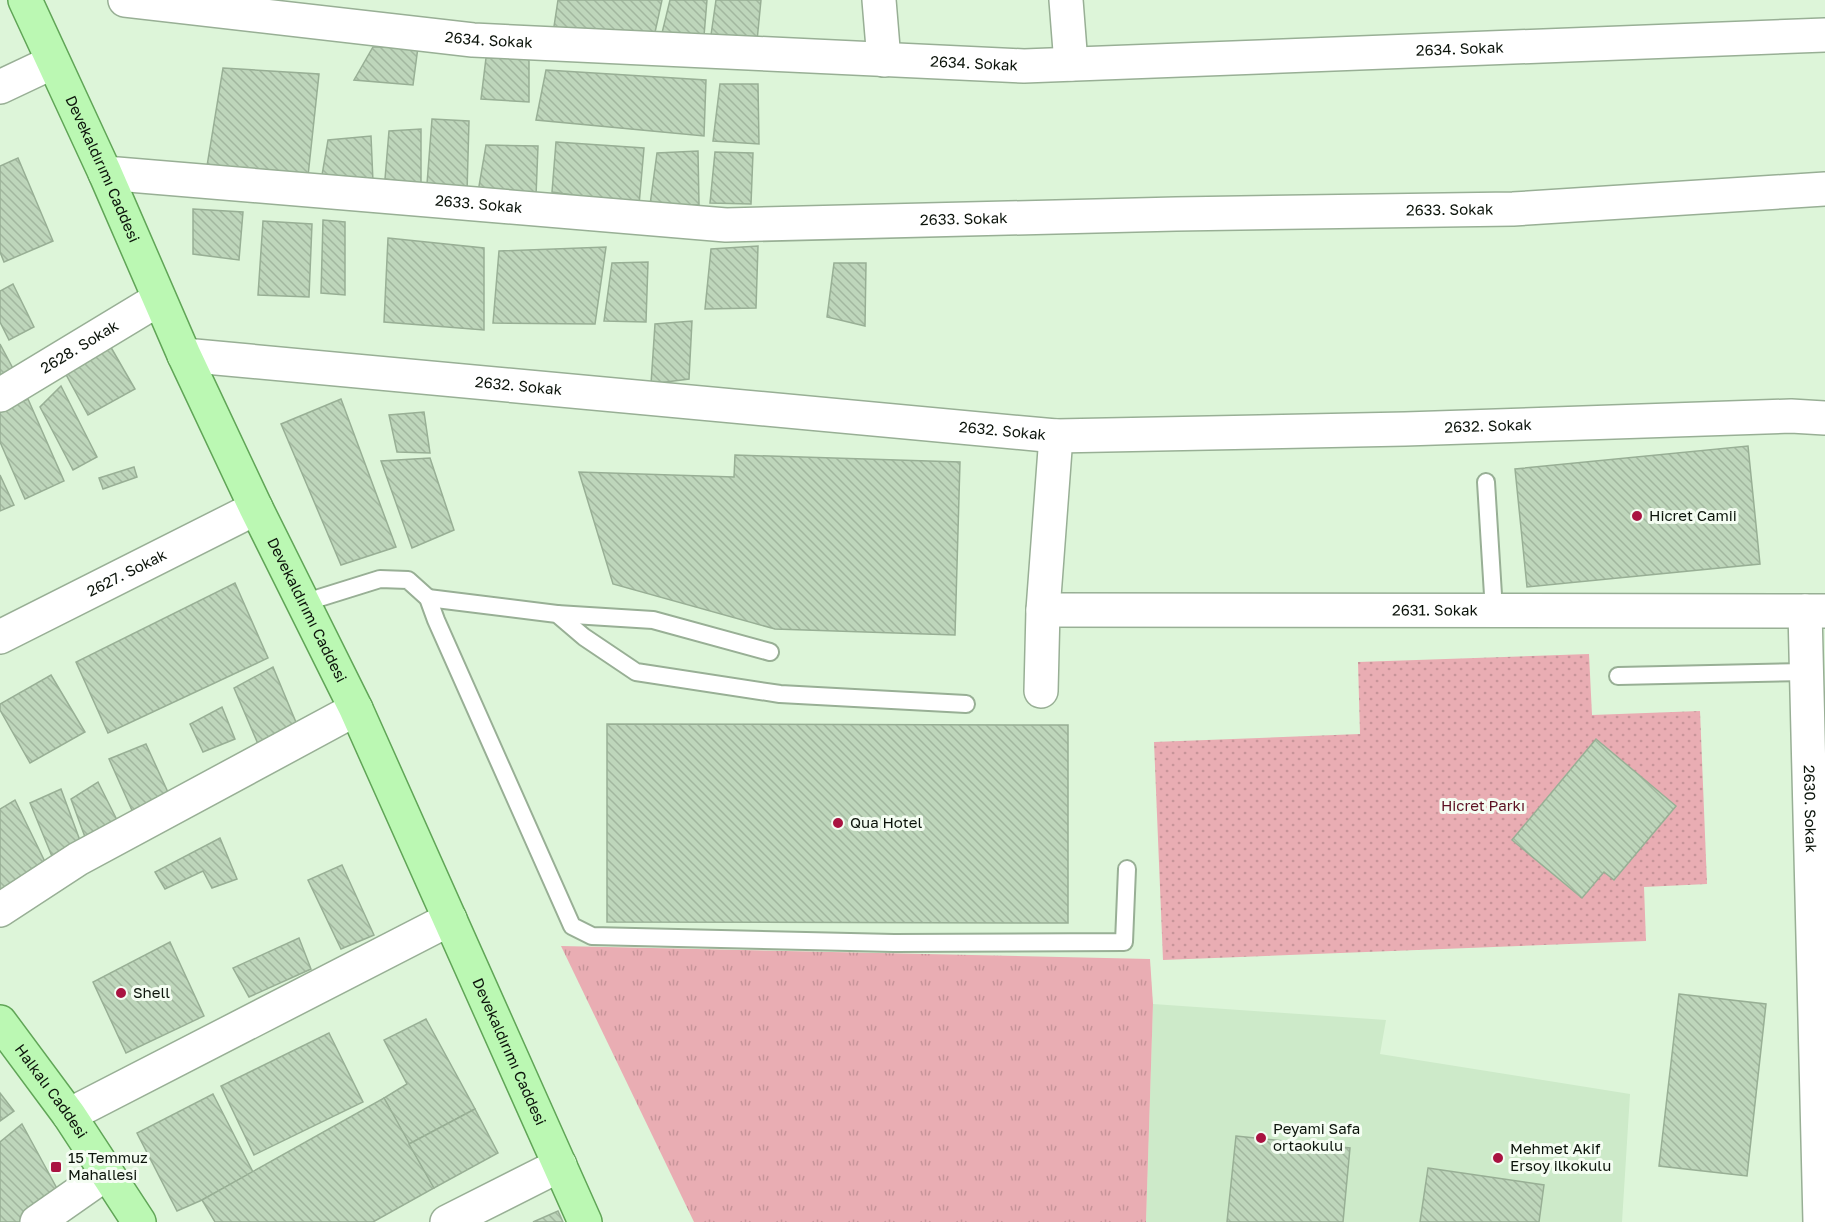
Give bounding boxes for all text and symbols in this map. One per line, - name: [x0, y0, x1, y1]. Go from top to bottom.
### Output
- street label: 2634. Sokak: [444, 27, 534, 51]
- street label: 2634. Sokak: [1415, 37, 1505, 59]
- street label: 2634. Sokak: [930, 52, 1019, 74]
- street label: Devekaldırımı Caddesi: [62, 92, 144, 245]
- street label: 2633. Sokak: [434, 191, 524, 216]
- street label: 2633. Sokak: [1406, 199, 1494, 219]
- street label: 2633. Sokak: [920, 208, 1008, 228]
- street label: 2628. Sokak: [37, 315, 122, 376]
- street label: 2632. Sokak: [474, 372, 564, 398]
- street label: 2632. Sokak: [1444, 415, 1533, 436]
- street label: 2632. Sokak: [958, 417, 1047, 443]
- place label: Hicret Camii: [1649, 506, 1737, 524]
- marker: Hicret Camii: [1630, 509, 1644, 523]
- street label: Devekaldırımı Caddesi: [264, 534, 351, 685]
- street label: 2627. Sokak: [84, 544, 170, 600]
- street label: 2631. Sokak: [1392, 600, 1479, 619]
- street label: 2630. Sokak: [1801, 765, 1821, 854]
- park label: Hicret Parkı: [1441, 796, 1525, 814]
- place label: Qua Hotel: [850, 813, 923, 831]
- marker: Qua Hotel: [831, 816, 845, 830]
- street label: Devekaldırımı Caddesi: [469, 975, 551, 1128]
- place label: Shell: [133, 983, 170, 1001]
- marker: Shell: [114, 986, 128, 1000]
- street label: Halkalı Caddesi: [11, 1040, 92, 1141]
- place label: Peyami Safa ortaokulu: [1273, 1119, 1360, 1154]
- marker: Peyami Safa ortaokulu: [1254, 1131, 1268, 1145]
- place label: Mehmet Akif Ersoy ilkokulu: [1510, 1139, 1611, 1174]
- place label: 15 Temmuz Mahallesi: [68, 1148, 148, 1183]
- marker: Mehmet Akif Ersoy ilkokulu: [1491, 1151, 1505, 1165]
- marker: 15 Temmuz Mahallesi: [49, 1160, 63, 1174]

